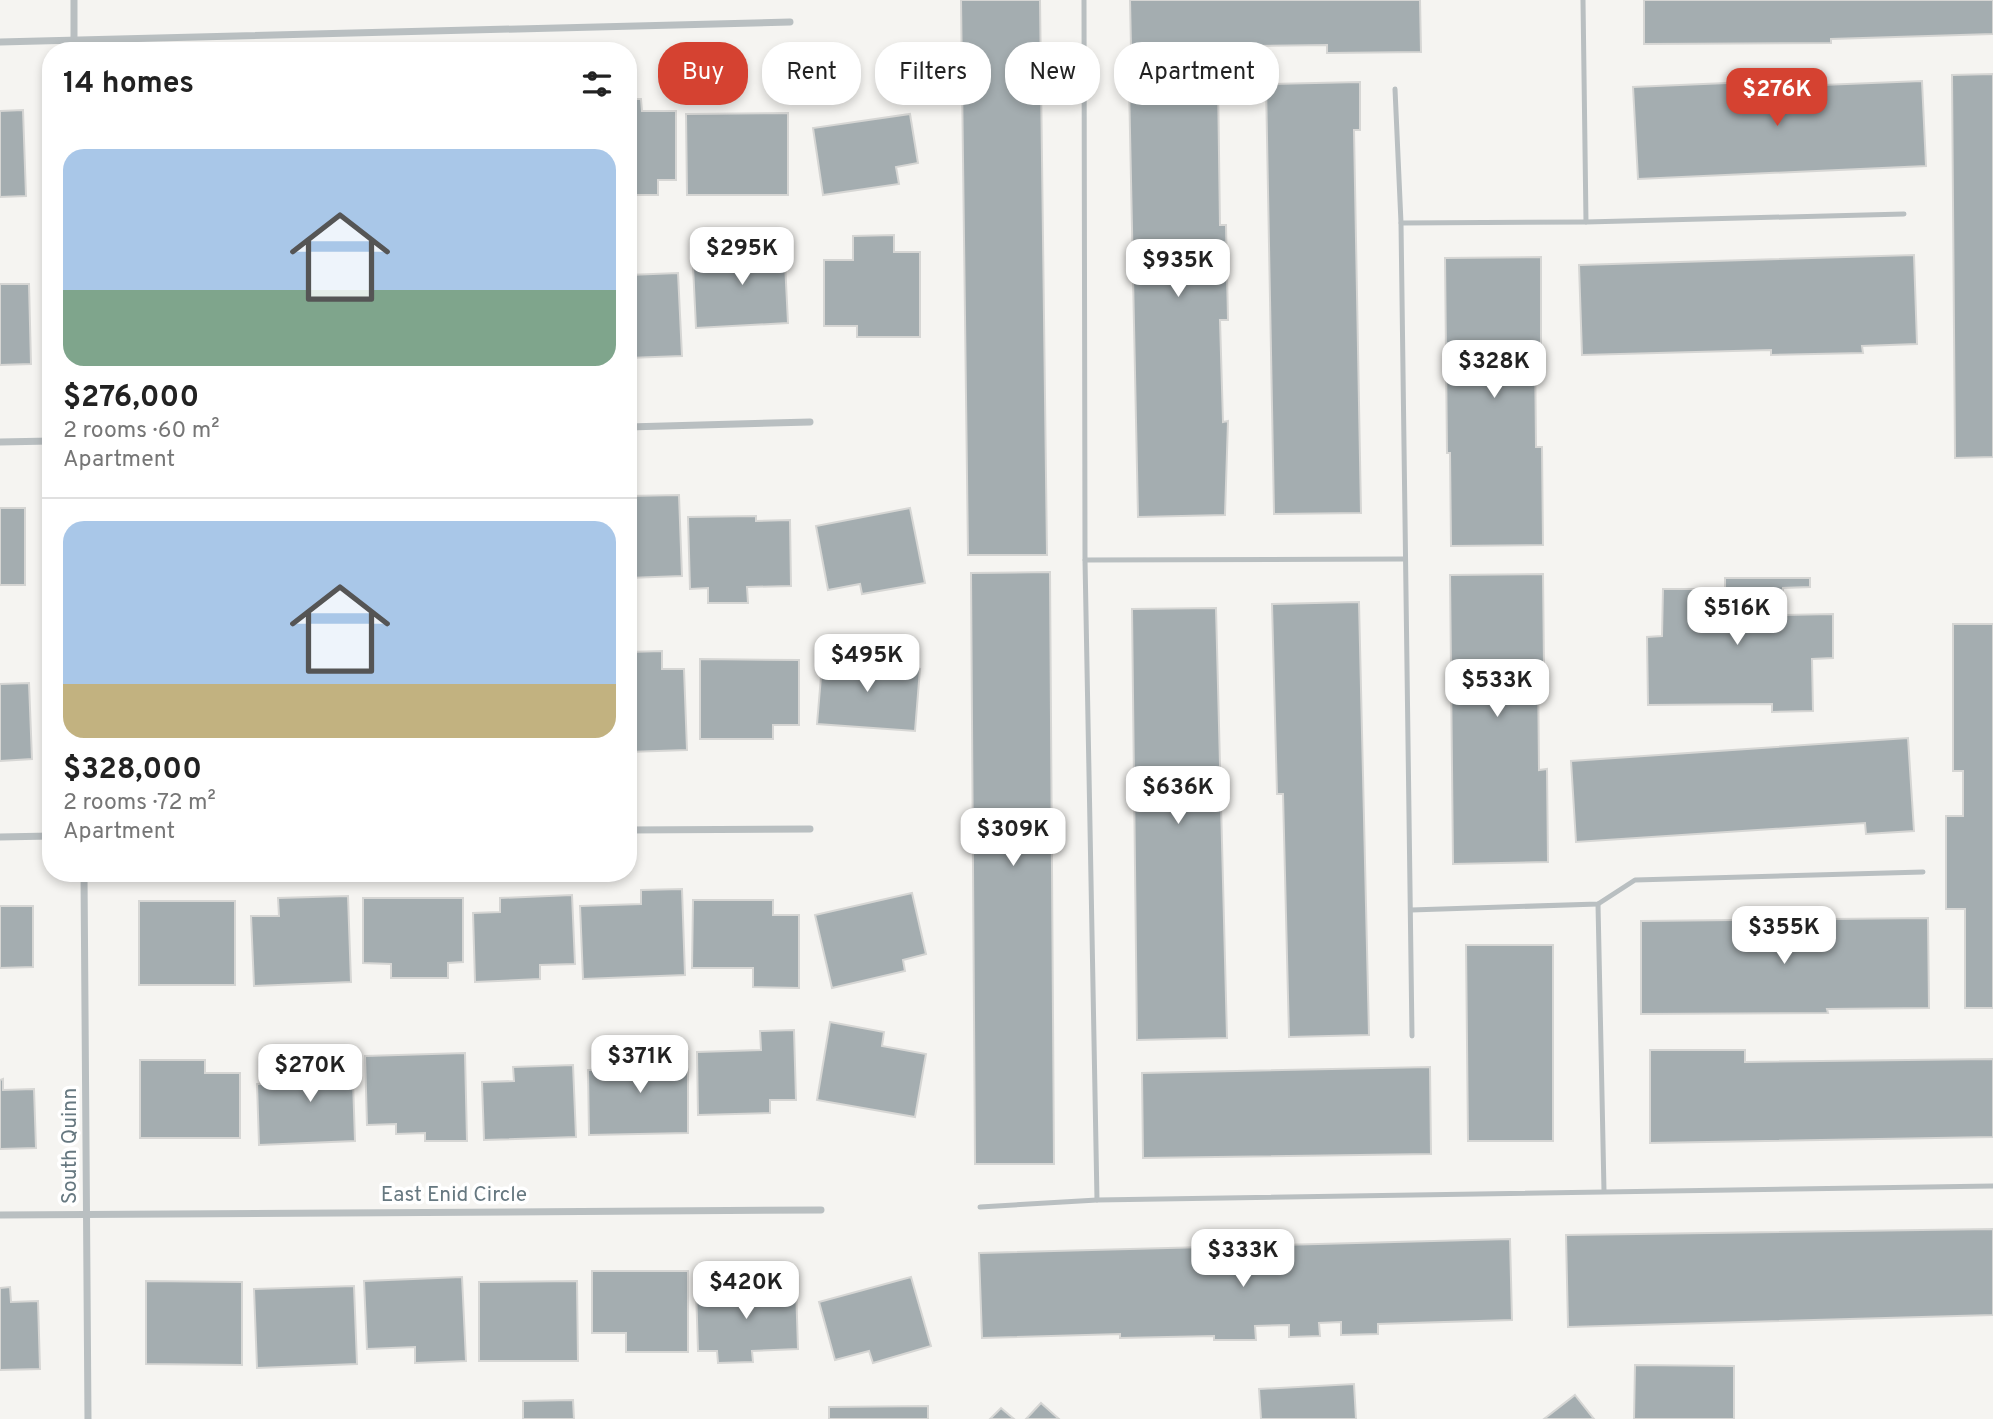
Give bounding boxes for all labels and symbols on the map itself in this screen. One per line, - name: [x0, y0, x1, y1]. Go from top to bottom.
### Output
- pin: $276K: [1728, 68, 1826, 128]
- pin: $295K: [693, 228, 791, 287]
- pin: $935K: [1129, 240, 1227, 299]
- pin: $328K: [1445, 340, 1543, 400]
- pin: $516K: [1688, 588, 1786, 647]
- pin: $495K: [818, 634, 916, 694]
- pin: $533K: [1448, 660, 1546, 719]
- pin: $636K: [1129, 766, 1227, 826]
- pin: $309K: [964, 808, 1062, 868]
- pin: $355K: [1735, 906, 1833, 966]
- pin: $371K: [591, 1036, 689, 1095]
- pin: $270K: [261, 1044, 359, 1104]
- street label: South Quinn: [57, 1088, 84, 1204]
- street label: East Enid Circle: [381, 1182, 527, 1209]
- pin: $333K: [1194, 1230, 1292, 1289]
- pin: $420K: [697, 1262, 795, 1321]

